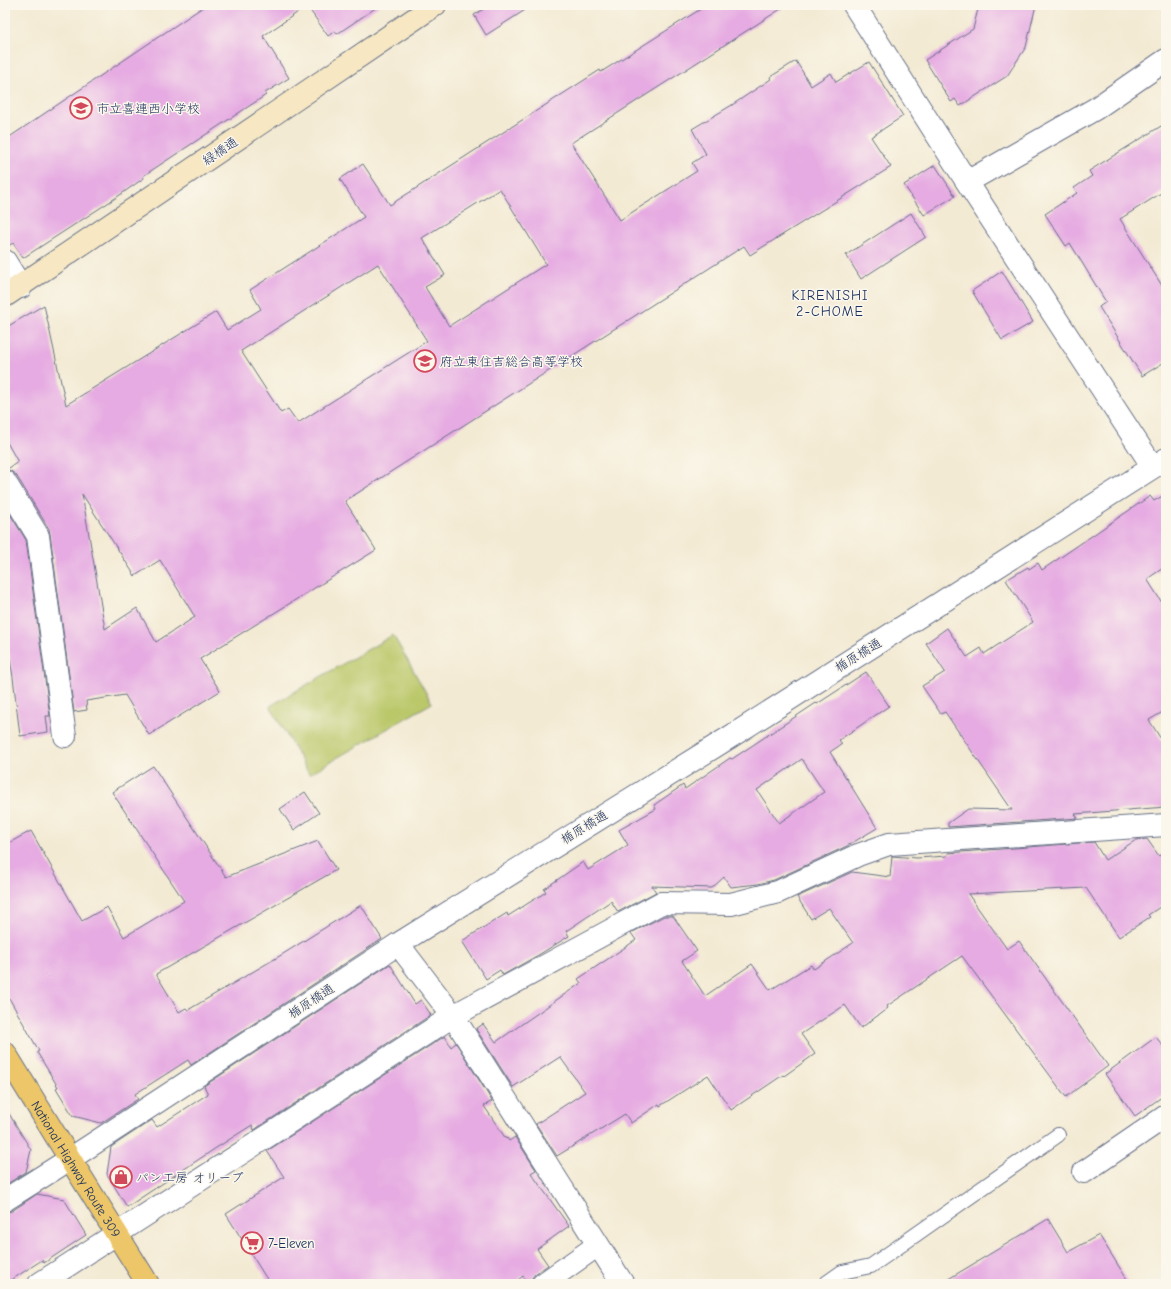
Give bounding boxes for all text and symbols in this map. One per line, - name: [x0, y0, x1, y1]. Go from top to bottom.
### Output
- school or university icon: 市立喜連西小学校: [68, 95, 94, 121]
- place label: 市立喜連西小学校: [96, 101, 200, 116]
- street label: 緑橋通: [200, 134, 240, 168]
- district label: KIRENISHI 2-CHOME: [791, 287, 869, 320]
- school or university icon: 府立東住吉総合高等学校: [412, 348, 438, 374]
- place label: 府立東住吉総合高等学校: [440, 354, 583, 369]
- street label: 楯原橋通: [832, 635, 884, 675]
- street label: 楯原橋通: [558, 807, 610, 847]
- street label: 楯原橋通: [285, 981, 337, 1021]
- street label: National Highway Route 309: [29, 1098, 124, 1240]
- shop icon: パン工房 オリーブ: [108, 1164, 134, 1190]
- place label: パン工房 オリーブ: [136, 1170, 244, 1185]
- supermarket icon: 7-Eleven: [239, 1230, 265, 1256]
- place label: 7-Eleven: [268, 1236, 314, 1251]

